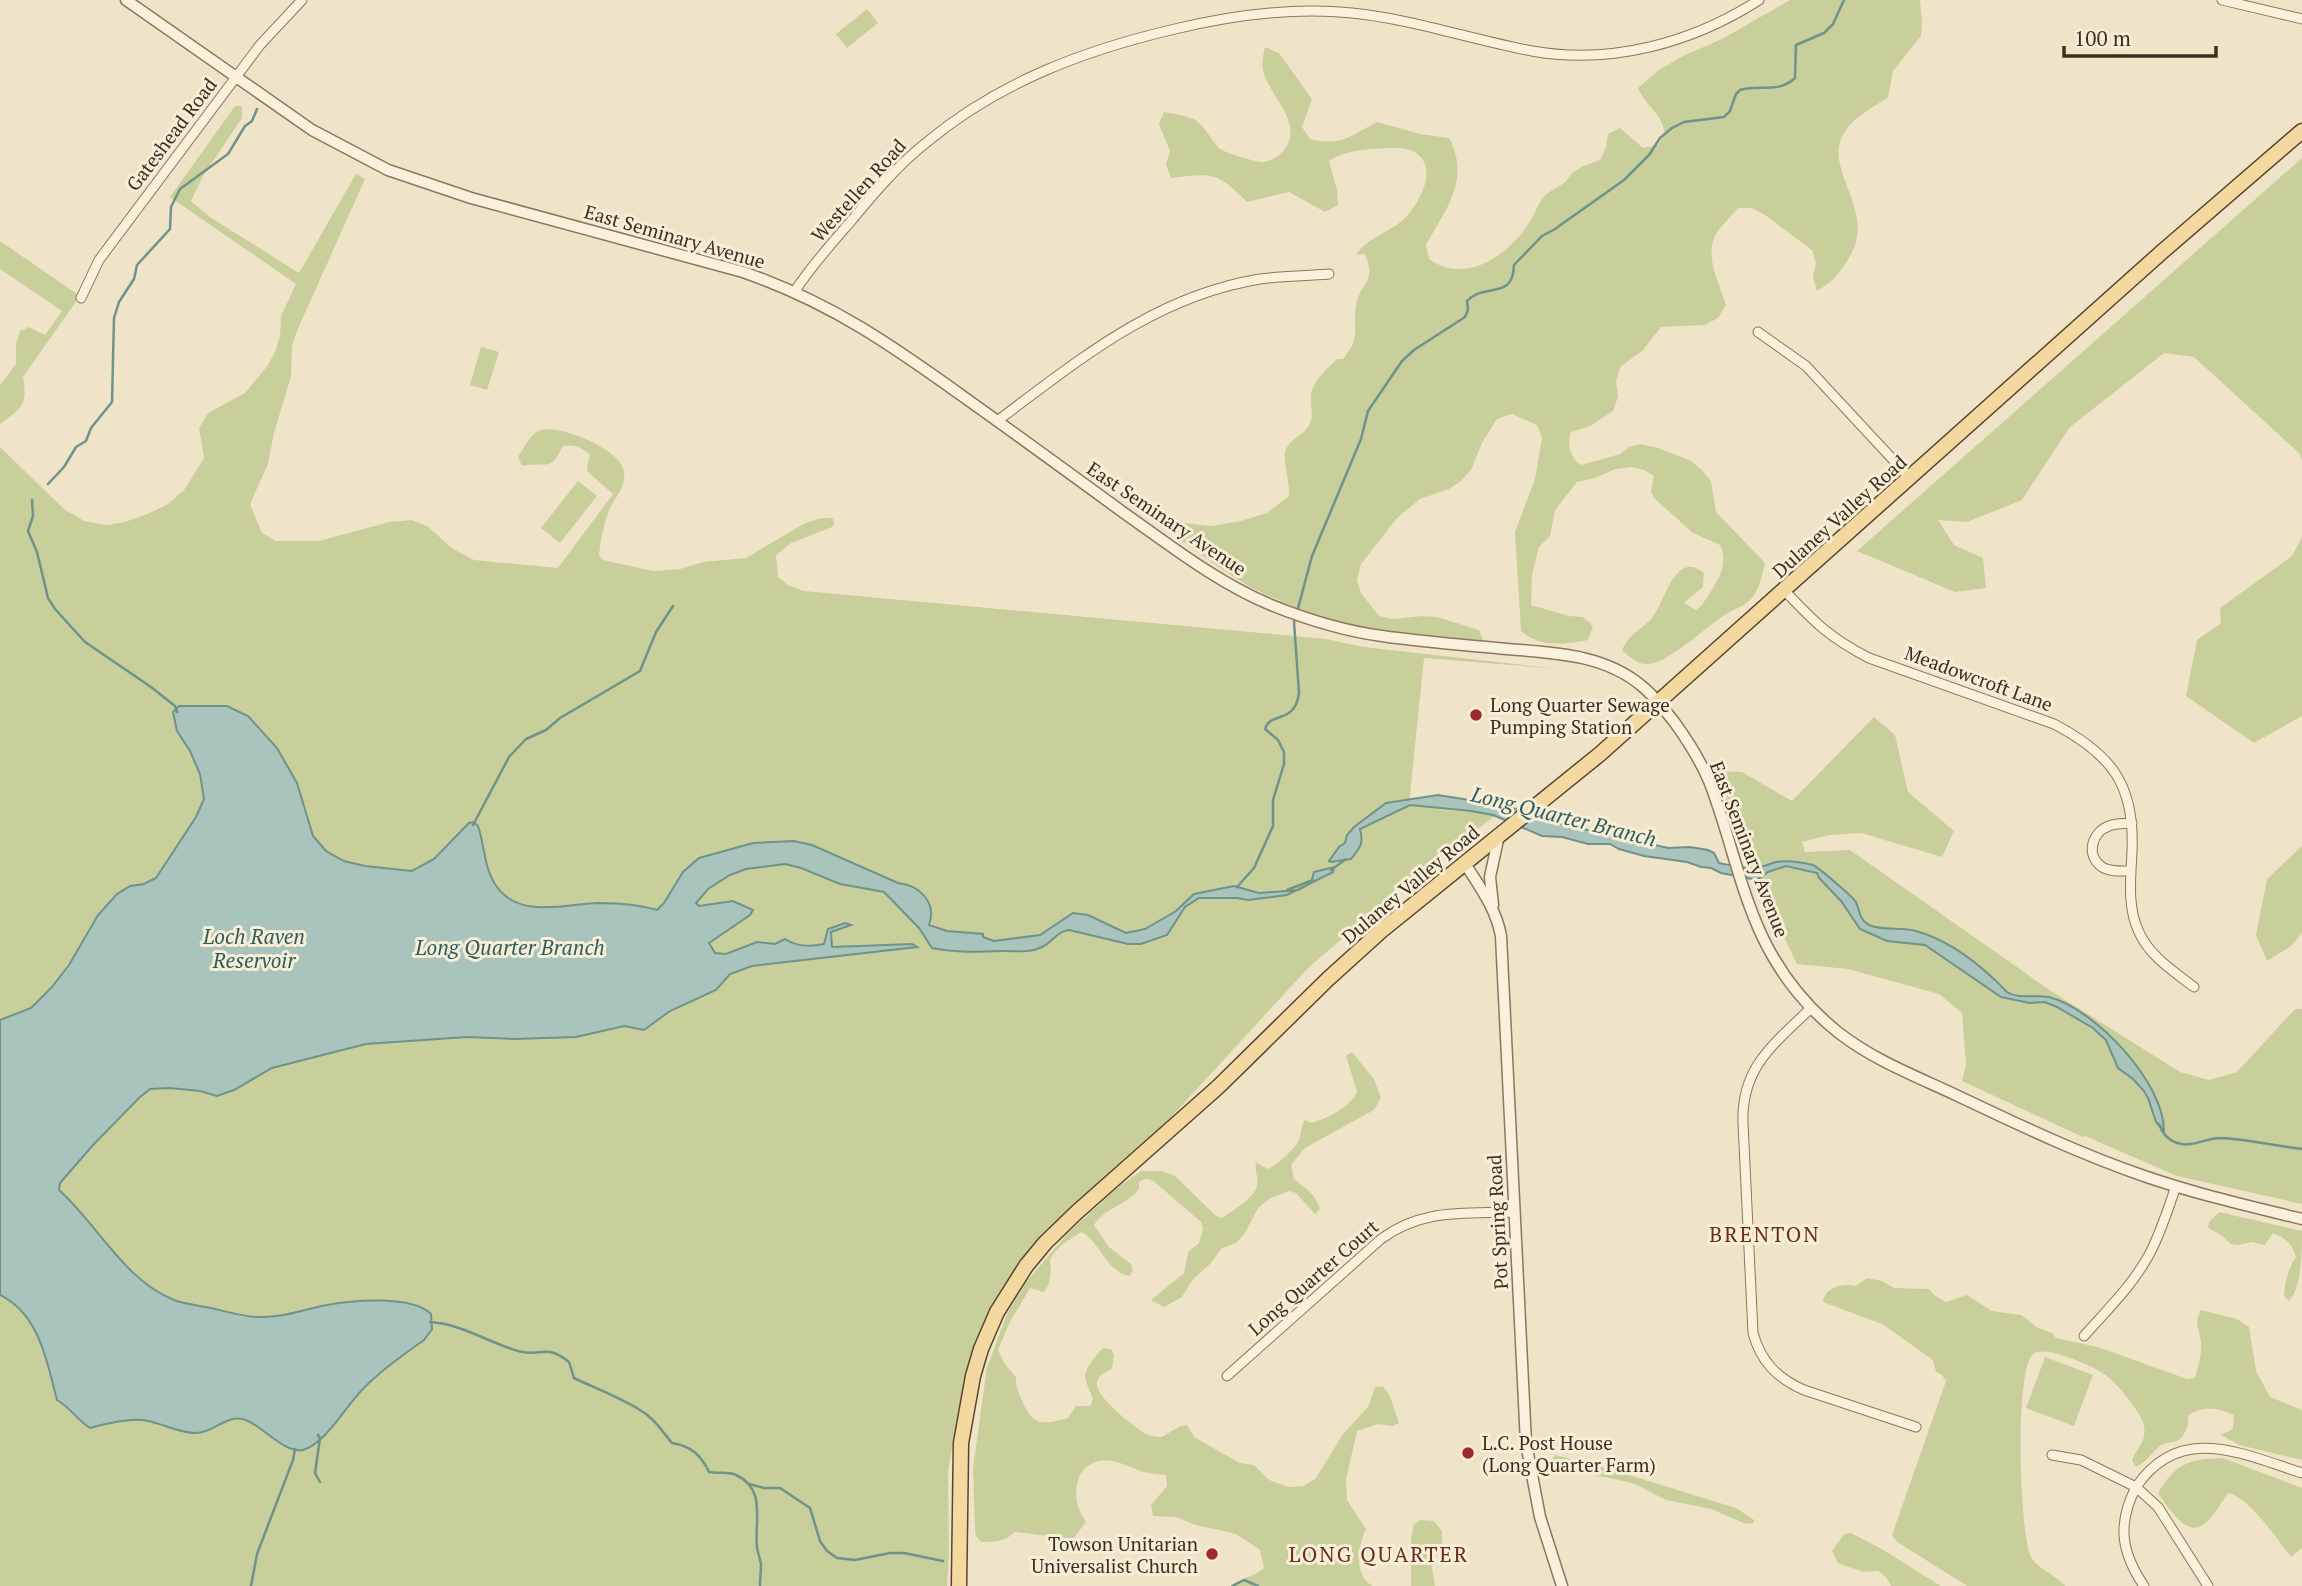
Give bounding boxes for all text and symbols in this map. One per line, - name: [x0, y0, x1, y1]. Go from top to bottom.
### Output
- scale bar: [2064, 14, 2216, 58]
- text: 100 m: [2074, 24, 2131, 52]
- street label: Gateshead Road: [120, 72, 222, 196]
- street label: Westellen Road: [805, 133, 911, 247]
- street label: East Seminary Avenue: [582, 198, 768, 274]
- street label: Dulaney Valley Road: [1767, 449, 1912, 583]
- street label: East Seminary Avenue: [1083, 455, 1251, 581]
- street label: Meadowcroft Lane: [1902, 640, 2056, 716]
- place label: Long Quarter Sewage Pumping Station: [1490, 692, 1670, 739]
- marker: Long Quarter Sewage Pumping Station: [1468, 707, 1484, 723]
- street label: East Seminary Avenue: [1705, 757, 1795, 941]
- water label: Long Quarter Branch: [1468, 779, 1659, 853]
- street label: Dulaney Valley Road: [1336, 819, 1484, 949]
- water label: Loch Raven Reservoir: [202, 922, 305, 974]
- water label: Long Quarter Branch: [414, 933, 605, 961]
- street label: Pot Spring Road: [1481, 1154, 1513, 1290]
- street label: Long Quarter Court: [1243, 1214, 1383, 1340]
- district label: BRENTON: [1709, 1220, 1821, 1248]
- place label: L.C. Post House (Long Quarter Farm): [1482, 1430, 1656, 1477]
- marker: L.C. Post House (Long Quarter Farm): [1460, 1445, 1476, 1461]
- place label: Towson Unitarian Universalist Church: [1031, 1531, 1198, 1578]
- district label: LONG QUARTER: [1289, 1540, 1469, 1568]
- marker: Towson Unitarian Universalist Church: [1204, 1546, 1220, 1562]

